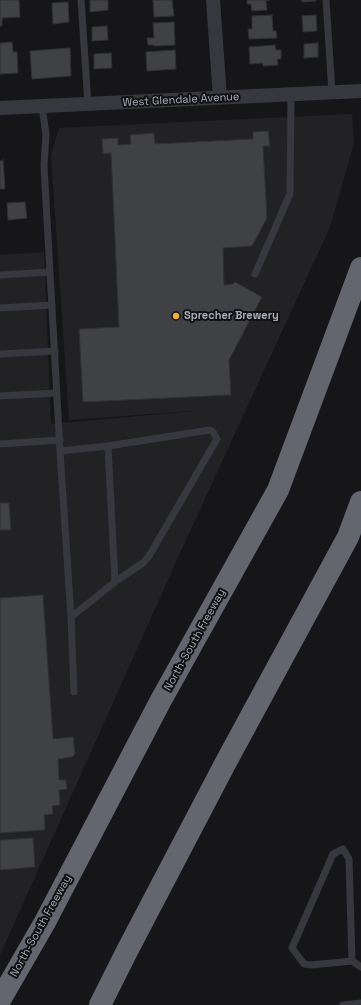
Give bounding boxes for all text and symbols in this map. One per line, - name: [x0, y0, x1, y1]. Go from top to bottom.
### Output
- street label: West Glendale Avenue: [122, 90, 240, 110]
- place label: Sprecher Brewery: [184, 309, 279, 323]
- marker: Sprecher Brewery: [171, 311, 181, 321]
- street label: North-South Freeway: [161, 587, 229, 693]
- street label: North-South Freeway: [7, 873, 75, 979]

